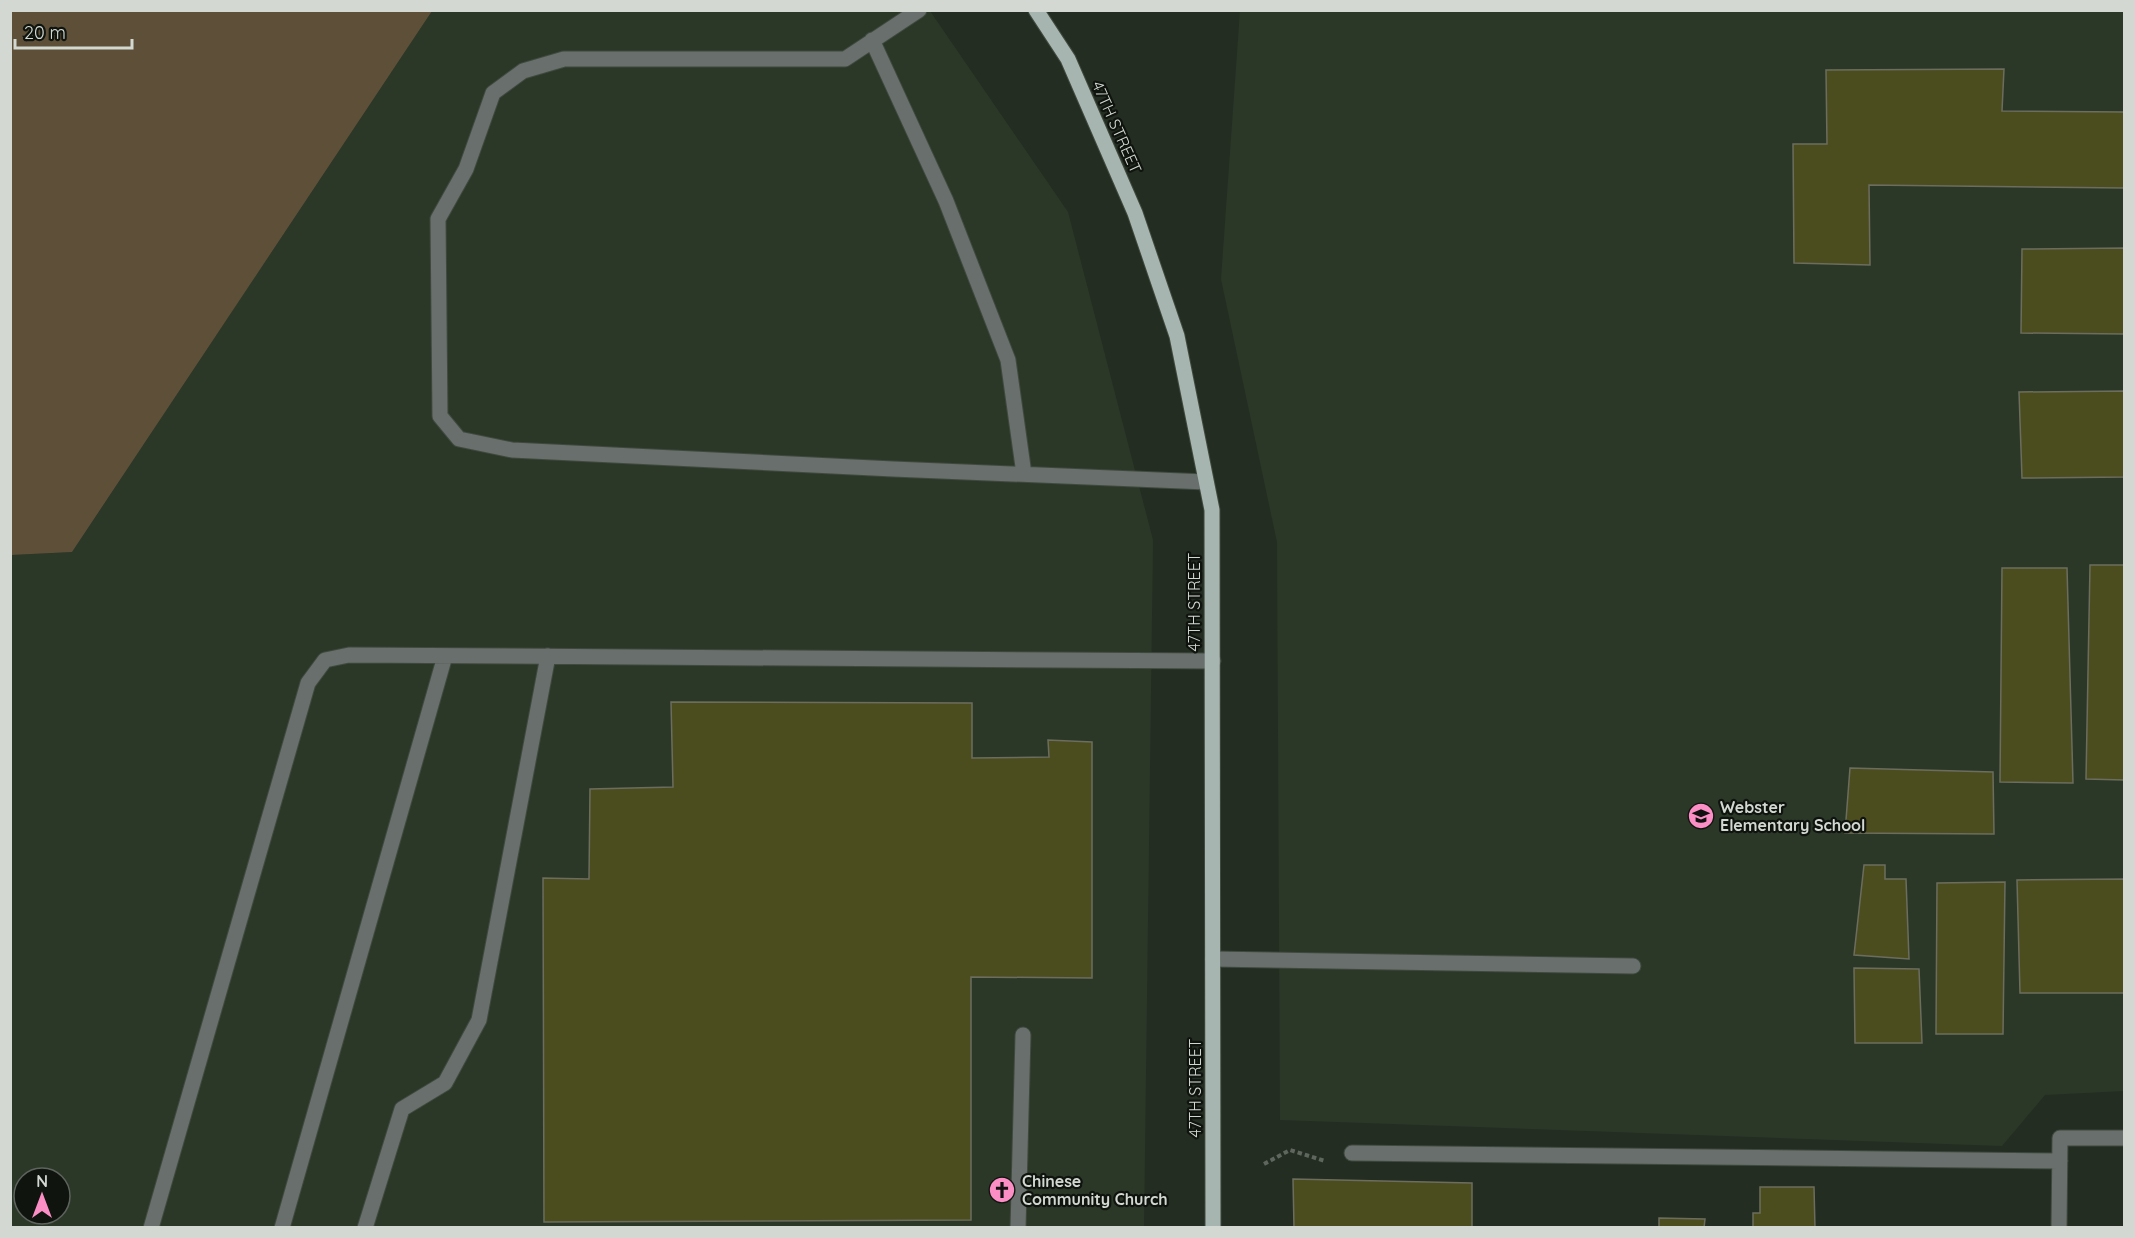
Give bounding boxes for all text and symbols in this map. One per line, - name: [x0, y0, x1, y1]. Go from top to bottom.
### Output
- scale bar: [15, 12, 132, 50]
- text: 20 m: [24, 21, 66, 44]
- street label: 47TH STREET: [1088, 78, 1146, 177]
- street label: 47TH STREET: [1184, 552, 1204, 651]
- place label: Webster Elementary School: [1720, 797, 1865, 835]
- school or university icon: Webster Elementary School: [1686, 801, 1716, 831]
- street label: 47TH STREET: [1185, 1038, 1205, 1137]
- north arrow: [12, 1166, 72, 1226]
- text: N: [36, 1171, 48, 1191]
- place label: Chinese Community Church: [1022, 1171, 1168, 1209]
- church icon: Chinese Community Church: [987, 1175, 1017, 1205]

